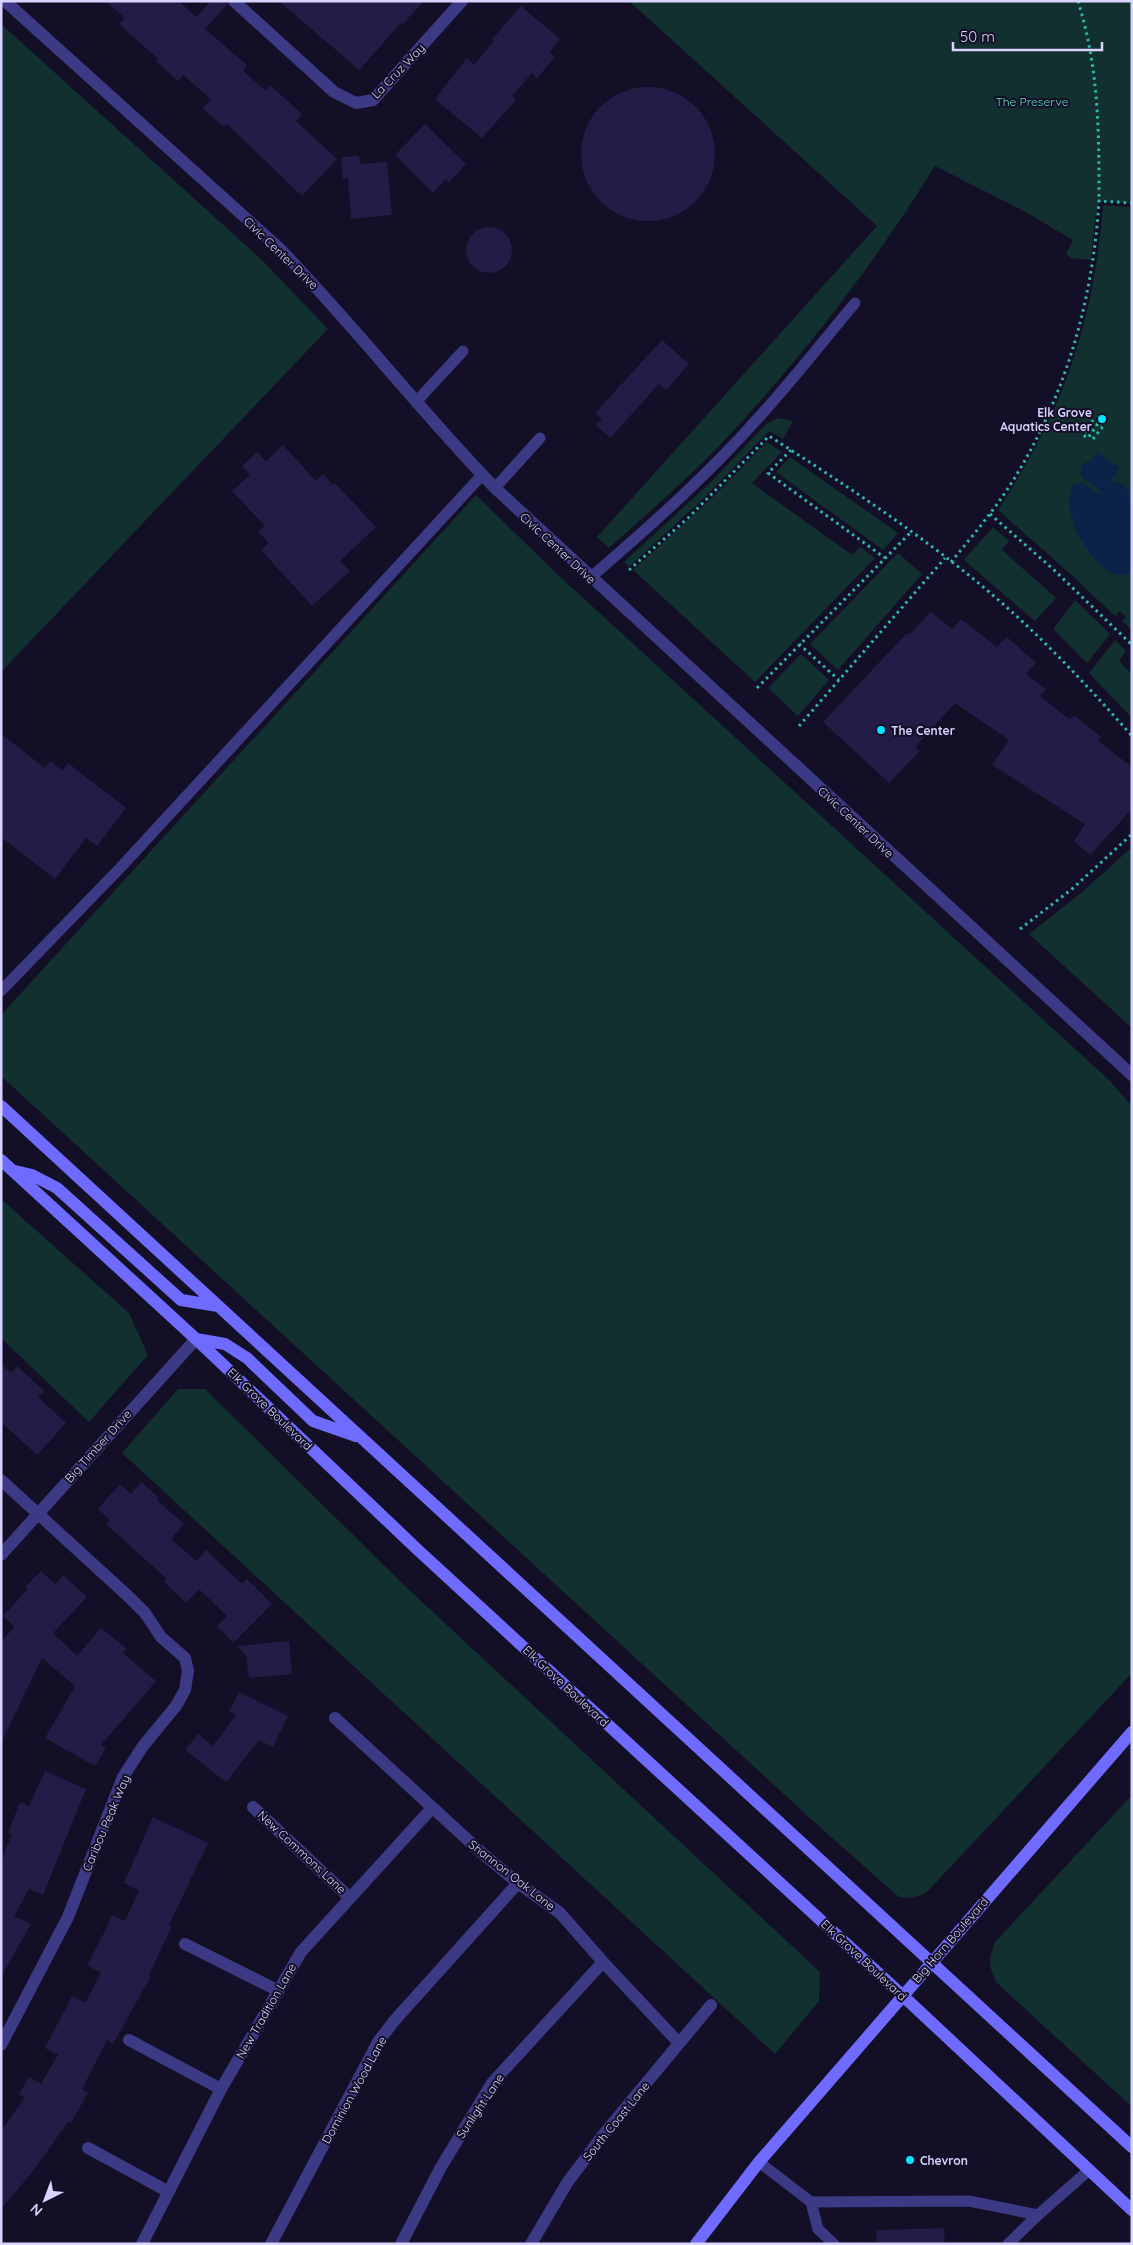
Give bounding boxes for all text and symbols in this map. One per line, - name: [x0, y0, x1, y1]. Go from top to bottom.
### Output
- scale bar: [953, 20, 1102, 52]
- text: 50 m: [960, 27, 995, 46]
- street label: La Cruz Way: [368, 40, 428, 102]
- park label: The Preserve: [995, 94, 1069, 109]
- street label: Civic Center Drive: [241, 214, 322, 293]
- place label: Elk Grove Aquatics Center: [1000, 405, 1092, 434]
- marker: Elk Grove Aquatics Center: [1096, 413, 1108, 425]
- street label: Civic Center Drive: [517, 509, 599, 587]
- place label: The Center: [891, 723, 955, 738]
- marker: The Center: [875, 724, 887, 736]
- street label: Civic Center Drive: [815, 783, 897, 861]
- street label: Elk Grove Boulevard: [225, 1365, 315, 1453]
- street label: Big Timber Drive: [61, 1406, 135, 1485]
- street label: Elk Grove Boulevard: [520, 1642, 612, 1730]
- street label: Caribou Peak Way: [79, 1773, 133, 1873]
- street label: New Commons Lane: [255, 1807, 349, 1897]
- street label: Shannon Oak Lane: [466, 1837, 558, 1914]
- street label: Big Horn Boulevard: [909, 1894, 991, 1986]
- street label: Elk Grove Boulevard: [818, 1916, 910, 2004]
- street label: New Tradition Lane: [233, 1961, 299, 2061]
- street label: Dominion Wood Lane: [318, 2034, 390, 2146]
- street label: Sunlight Lane: [453, 2071, 507, 2141]
- street label: South Coast Lane: [579, 2078, 653, 2164]
- place label: Chevron: [920, 2153, 968, 2168]
- marker: Chevron: [904, 2154, 916, 2166]
- north arrow: [20, 2175, 70, 2225]
- text: N: [26, 2200, 46, 2220]

